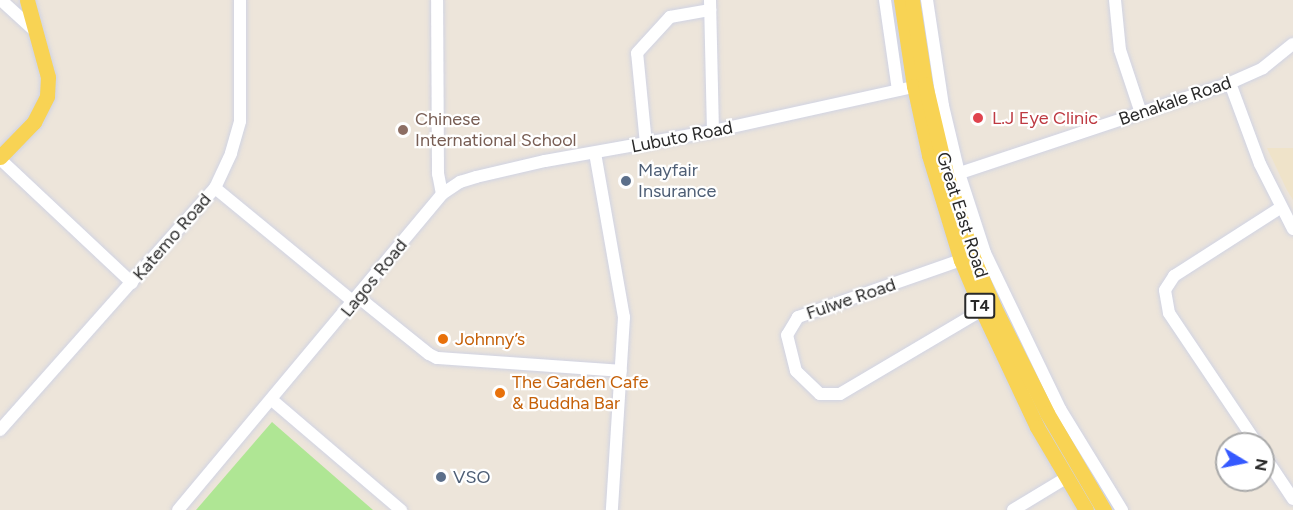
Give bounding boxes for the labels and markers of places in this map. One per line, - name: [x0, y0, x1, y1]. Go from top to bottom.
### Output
- place label: L.J Eye Clinic: [992, 107, 1098, 129]
- place label: Chinese International School: [415, 109, 577, 152]
- marker: L.J Eye Clinic: [969, 109, 987, 127]
- marker: Chinese International School: [396, 123, 410, 137]
- place label: Mayfair Insurance: [638, 160, 716, 202]
- marker: Mayfair Insurance: [619, 174, 633, 188]
- place label: Johnny’s: [455, 328, 525, 350]
- marker: Johnny’s: [436, 332, 450, 346]
- place label: The Garden Cafe & Buddha Bar: [512, 372, 649, 415]
- marker: The Garden Cafe & Buddha Bar: [493, 386, 507, 400]
- place label: VSO: [453, 466, 490, 488]
- marker: VSO: [434, 470, 448, 484]

